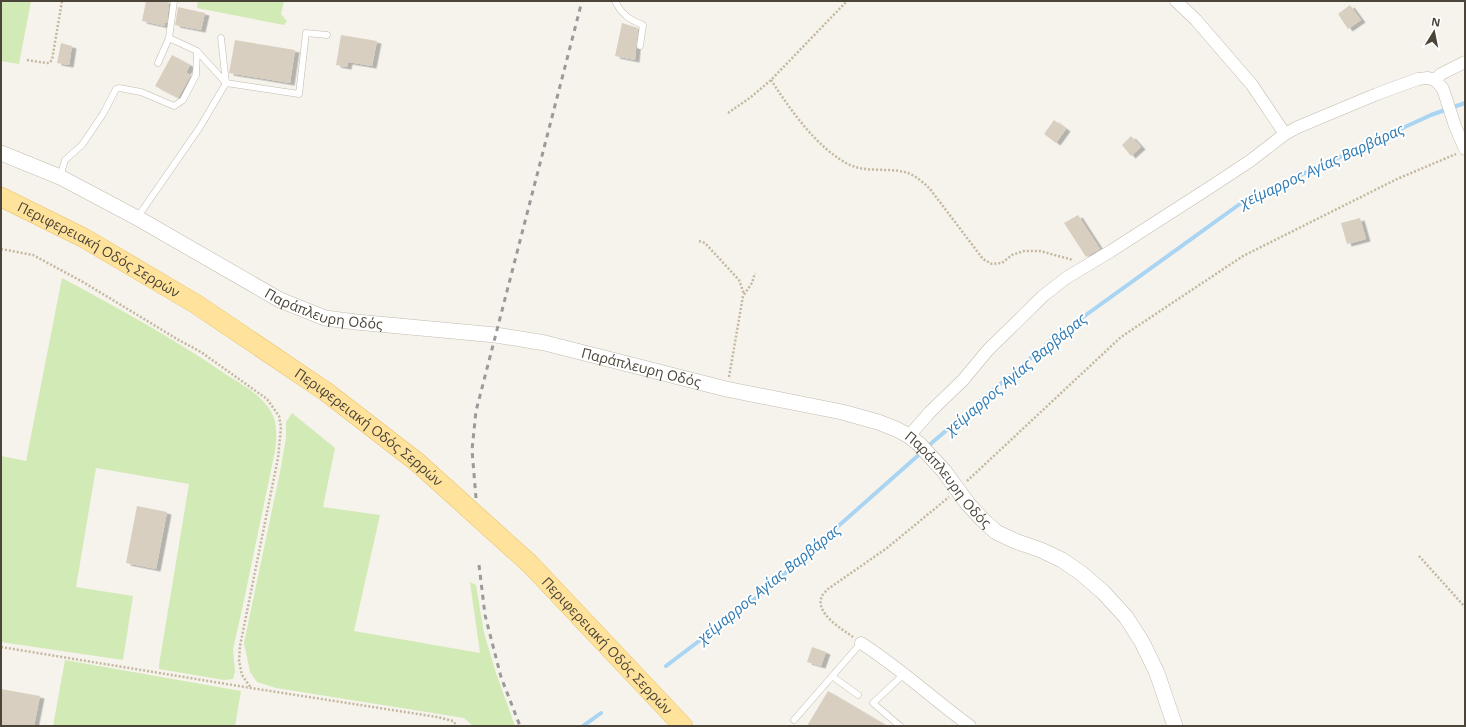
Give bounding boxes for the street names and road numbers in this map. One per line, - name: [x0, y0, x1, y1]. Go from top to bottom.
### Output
- street label: Περιφερειακή Οδός Σερρών: [15, 197, 184, 302]
- street label: Παράπλευρη Οδός: [262, 283, 384, 333]
- street label: Παράπλευρη Οδός: [579, 343, 703, 391]
- street label: Περιφερειακή Οδός Σερρών: [291, 363, 447, 490]
- street label: Παράπλευρη Οδός: [901, 427, 996, 532]
- street label: Περιφερειακή Οδός Σερρών: [538, 572, 677, 718]

